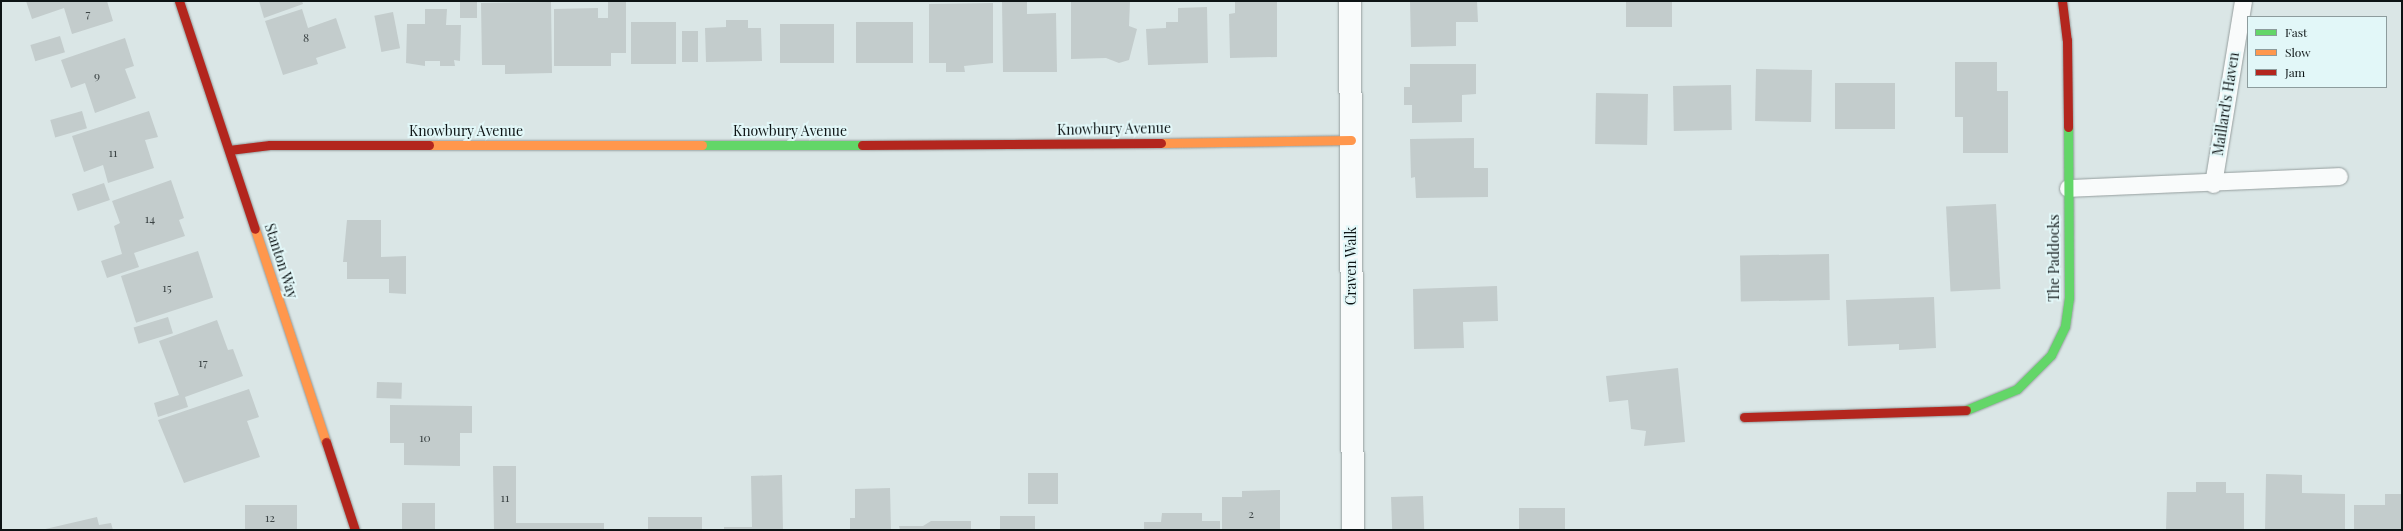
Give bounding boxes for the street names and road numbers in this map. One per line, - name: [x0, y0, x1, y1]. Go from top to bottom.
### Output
- street label: Maillard's Haven: [2210, 51, 2242, 157]
- street label: Knowbury Avenue: [1056, 120, 1172, 138]
- street label: Knowbury Avenue: [409, 123, 523, 139]
- street label: Knowbury Avenue: [733, 123, 847, 139]
- street label: The Paddocks: [2046, 214, 2062, 302]
- street label: Stanton Way: [261, 221, 301, 301]
- street label: Craven Walk: [1343, 226, 1359, 306]

